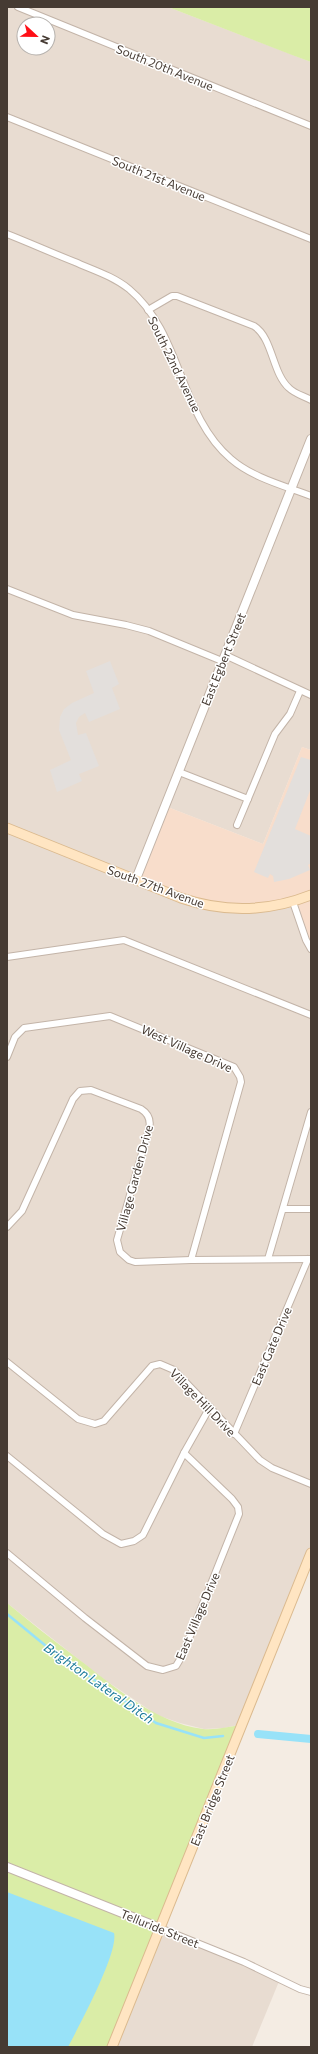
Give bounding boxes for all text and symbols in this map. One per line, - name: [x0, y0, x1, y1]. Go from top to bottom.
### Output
- north arrow: [16, 16, 56, 56]
- text: N: [38, 34, 53, 46]
- street label: South 20th Avenue: [114, 41, 216, 93]
- street label: South 21st Avenue: [110, 153, 208, 203]
- street label: South 22nd Avenue: [146, 314, 204, 414]
- street label: East Egbert Street: [198, 610, 248, 708]
- street label: South 27th Avenue: [106, 862, 206, 910]
- street label: West Village Drive: [139, 1022, 235, 1074]
- street label: Village Garden Drive: [113, 1123, 155, 1233]
- street label: East Gate Drive: [248, 1305, 294, 1387]
- street label: Village Hill Drive: [167, 1365, 239, 1439]
- street label: East Village Drive: [172, 1570, 222, 1662]
- water label: Brighton Lateral Ditch: [41, 1639, 157, 1727]
- street label: East Bridge Street: [187, 1752, 237, 1848]
- street label: Telluride Street: [119, 1906, 201, 1950]

